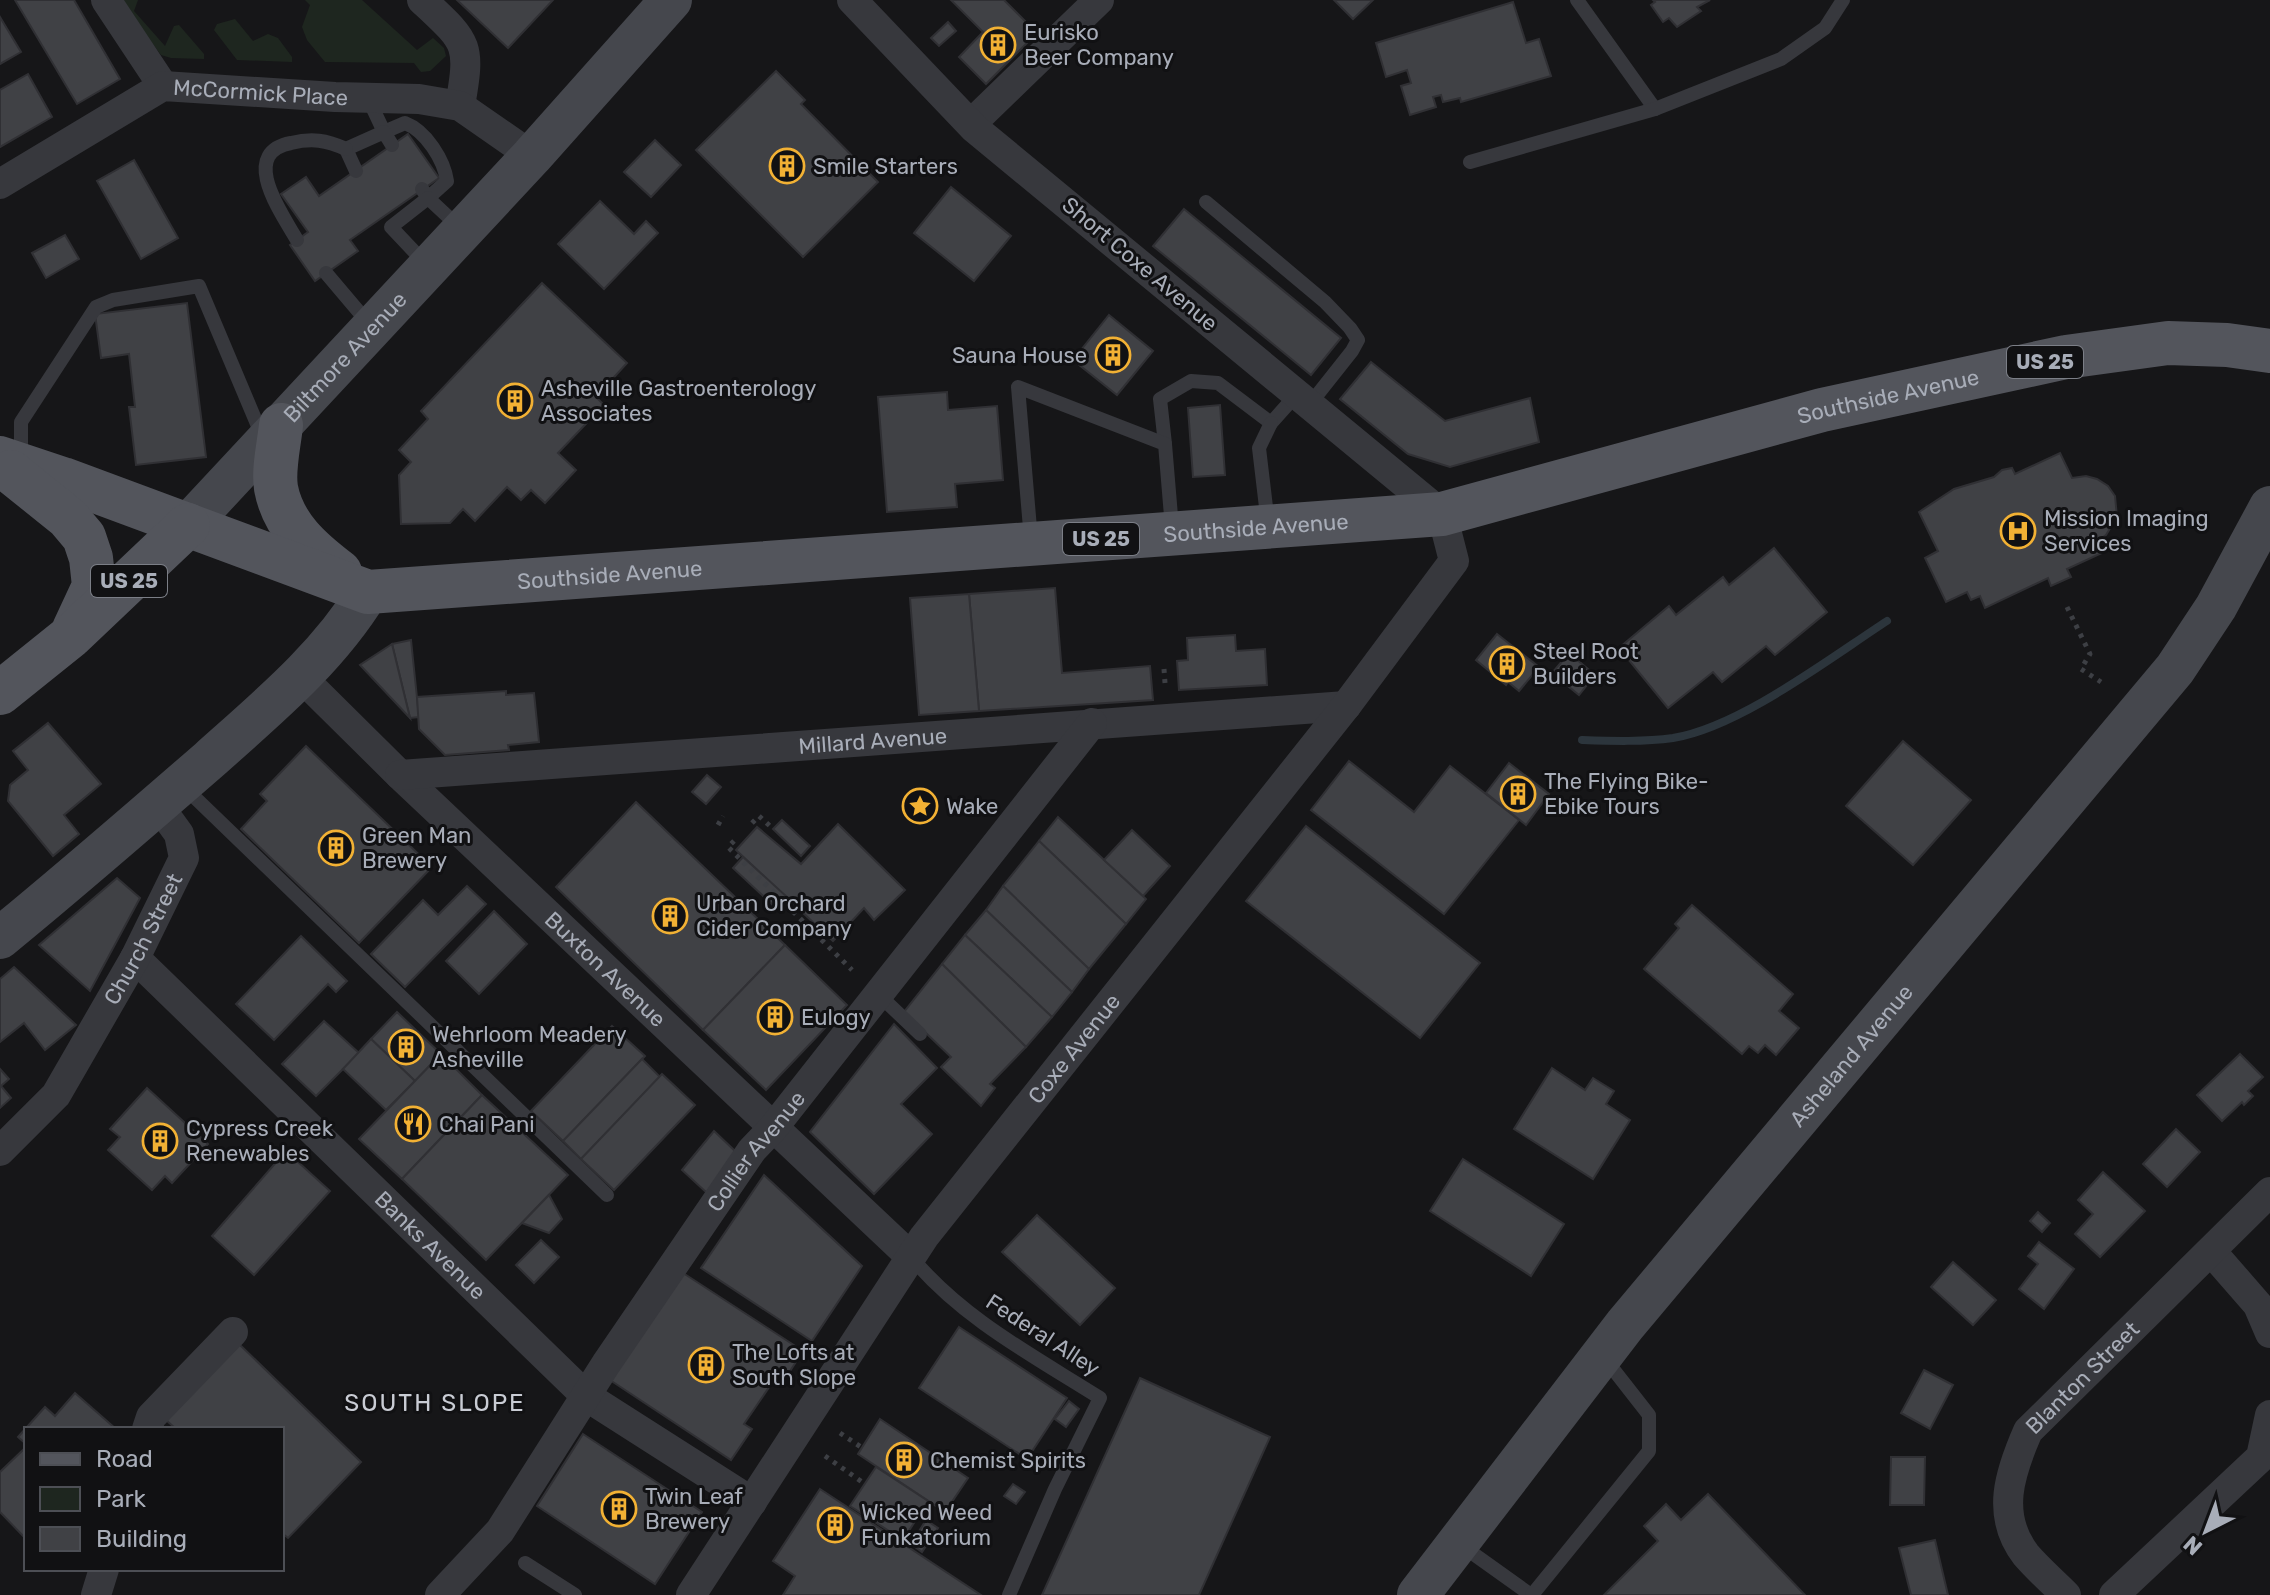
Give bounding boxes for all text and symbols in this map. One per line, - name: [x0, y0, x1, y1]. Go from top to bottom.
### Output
- place label: Eurisko Beer Company: [1024, 19, 1174, 71]
- building icon: Eurisko Beer Company: [979, 26, 1017, 64]
- street label: McCormick Place: [172, 73, 348, 111]
- building icon: Smile Starters: [768, 147, 806, 185]
- place label: Smile Starters: [813, 153, 958, 180]
- street label: Short Coxe Avenue: [1057, 191, 1223, 337]
- street label: Biltmore Avenue: [277, 286, 412, 428]
- building icon: Sauna House: [1094, 336, 1132, 374]
- place label: Sauna House: [952, 342, 1087, 369]
- road number: US 25: [2007, 346, 2083, 378]
- street label: Southside Avenue: [1794, 363, 1981, 430]
- place label: Asheville Gastroenterology Associates: [541, 375, 816, 427]
- building icon: Asheville Gastroenterology Associates: [496, 382, 534, 420]
- place label: Mission Imaging Services: [2044, 505, 2209, 557]
- street label: Southside Avenue: [1163, 507, 1349, 548]
- hospital icon: Mission Imaging Services: [1999, 512, 2037, 550]
- road number: US 25: [1063, 523, 1139, 555]
- street label: Southside Avenue: [516, 554, 703, 595]
- road number: US 25: [91, 565, 167, 597]
- place label: Steel Root Builders: [1533, 638, 1639, 690]
- building icon: Steel Root Builders: [1488, 645, 1526, 683]
- street label: Millard Avenue: [798, 722, 948, 759]
- place label: The Flying Bike- Ebike Tours: [1544, 768, 1709, 820]
- building icon: The Flying Bike- Ebike Tours: [1499, 775, 1537, 813]
- place icon: Wake: [901, 787, 939, 825]
- place label: Wake: [946, 793, 998, 820]
- place label: Green Man Brewery: [362, 822, 471, 874]
- building icon: Green Man Brewery: [317, 829, 355, 867]
- street label: Church Street: [98, 868, 188, 1009]
- place label: Urban Orchard Cider Company: [696, 890, 852, 942]
- building icon: Urban Orchard Cider Company: [651, 897, 689, 935]
- street label: Buxton Avenue: [540, 906, 672, 1032]
- street label: Asheland Avenue: [1784, 979, 1918, 1132]
- street label: Coxe Avenue: [1022, 988, 1126, 1109]
- building icon: Eulogy: [756, 998, 794, 1036]
- place label: Eulogy: [801, 1004, 871, 1031]
- place label: Wehrloom Meadery Asheville: [432, 1021, 627, 1073]
- building icon: Wehrloom Meadery Asheville: [387, 1028, 425, 1066]
- street label: Collier Avenue: [701, 1085, 811, 1217]
- restaurant icon: Chai Pani: [394, 1105, 432, 1143]
- place label: Chai Pani: [439, 1111, 535, 1138]
- place label: Cypress Creek Renewables: [186, 1115, 334, 1167]
- building icon: Cypress Creek Renewables: [141, 1122, 179, 1160]
- street label: Banks Avenue: [369, 1185, 492, 1305]
- street label: Federal Alley: [981, 1288, 1105, 1382]
- street label: Blanton Street: [2020, 1315, 2145, 1439]
- place label: The Lofts at South Slope: [732, 1339, 856, 1391]
- building icon: The Lofts at South Slope: [687, 1346, 725, 1384]
- district label: SOUTH SLOPE: [344, 1389, 526, 1417]
- legend: [24, 1427, 284, 1571]
- building icon: Chemist Spirits: [885, 1441, 923, 1479]
- text: Road: [96, 1445, 153, 1473]
- place label: Chemist Spirits: [930, 1447, 1086, 1474]
- place label: Twin Leaf Brewery: [645, 1483, 743, 1535]
- text: Park: [96, 1485, 147, 1513]
- building icon: Twin Leaf Brewery: [600, 1490, 638, 1528]
- north arrow: [2166, 1491, 2246, 1571]
- place label: Wicked Weed Funkatorium: [861, 1499, 992, 1551]
- building icon: Wicked Weed Funkatorium: [816, 1506, 854, 1544]
- text: Building: [96, 1525, 187, 1553]
- text: N: [2178, 1530, 2208, 1561]

